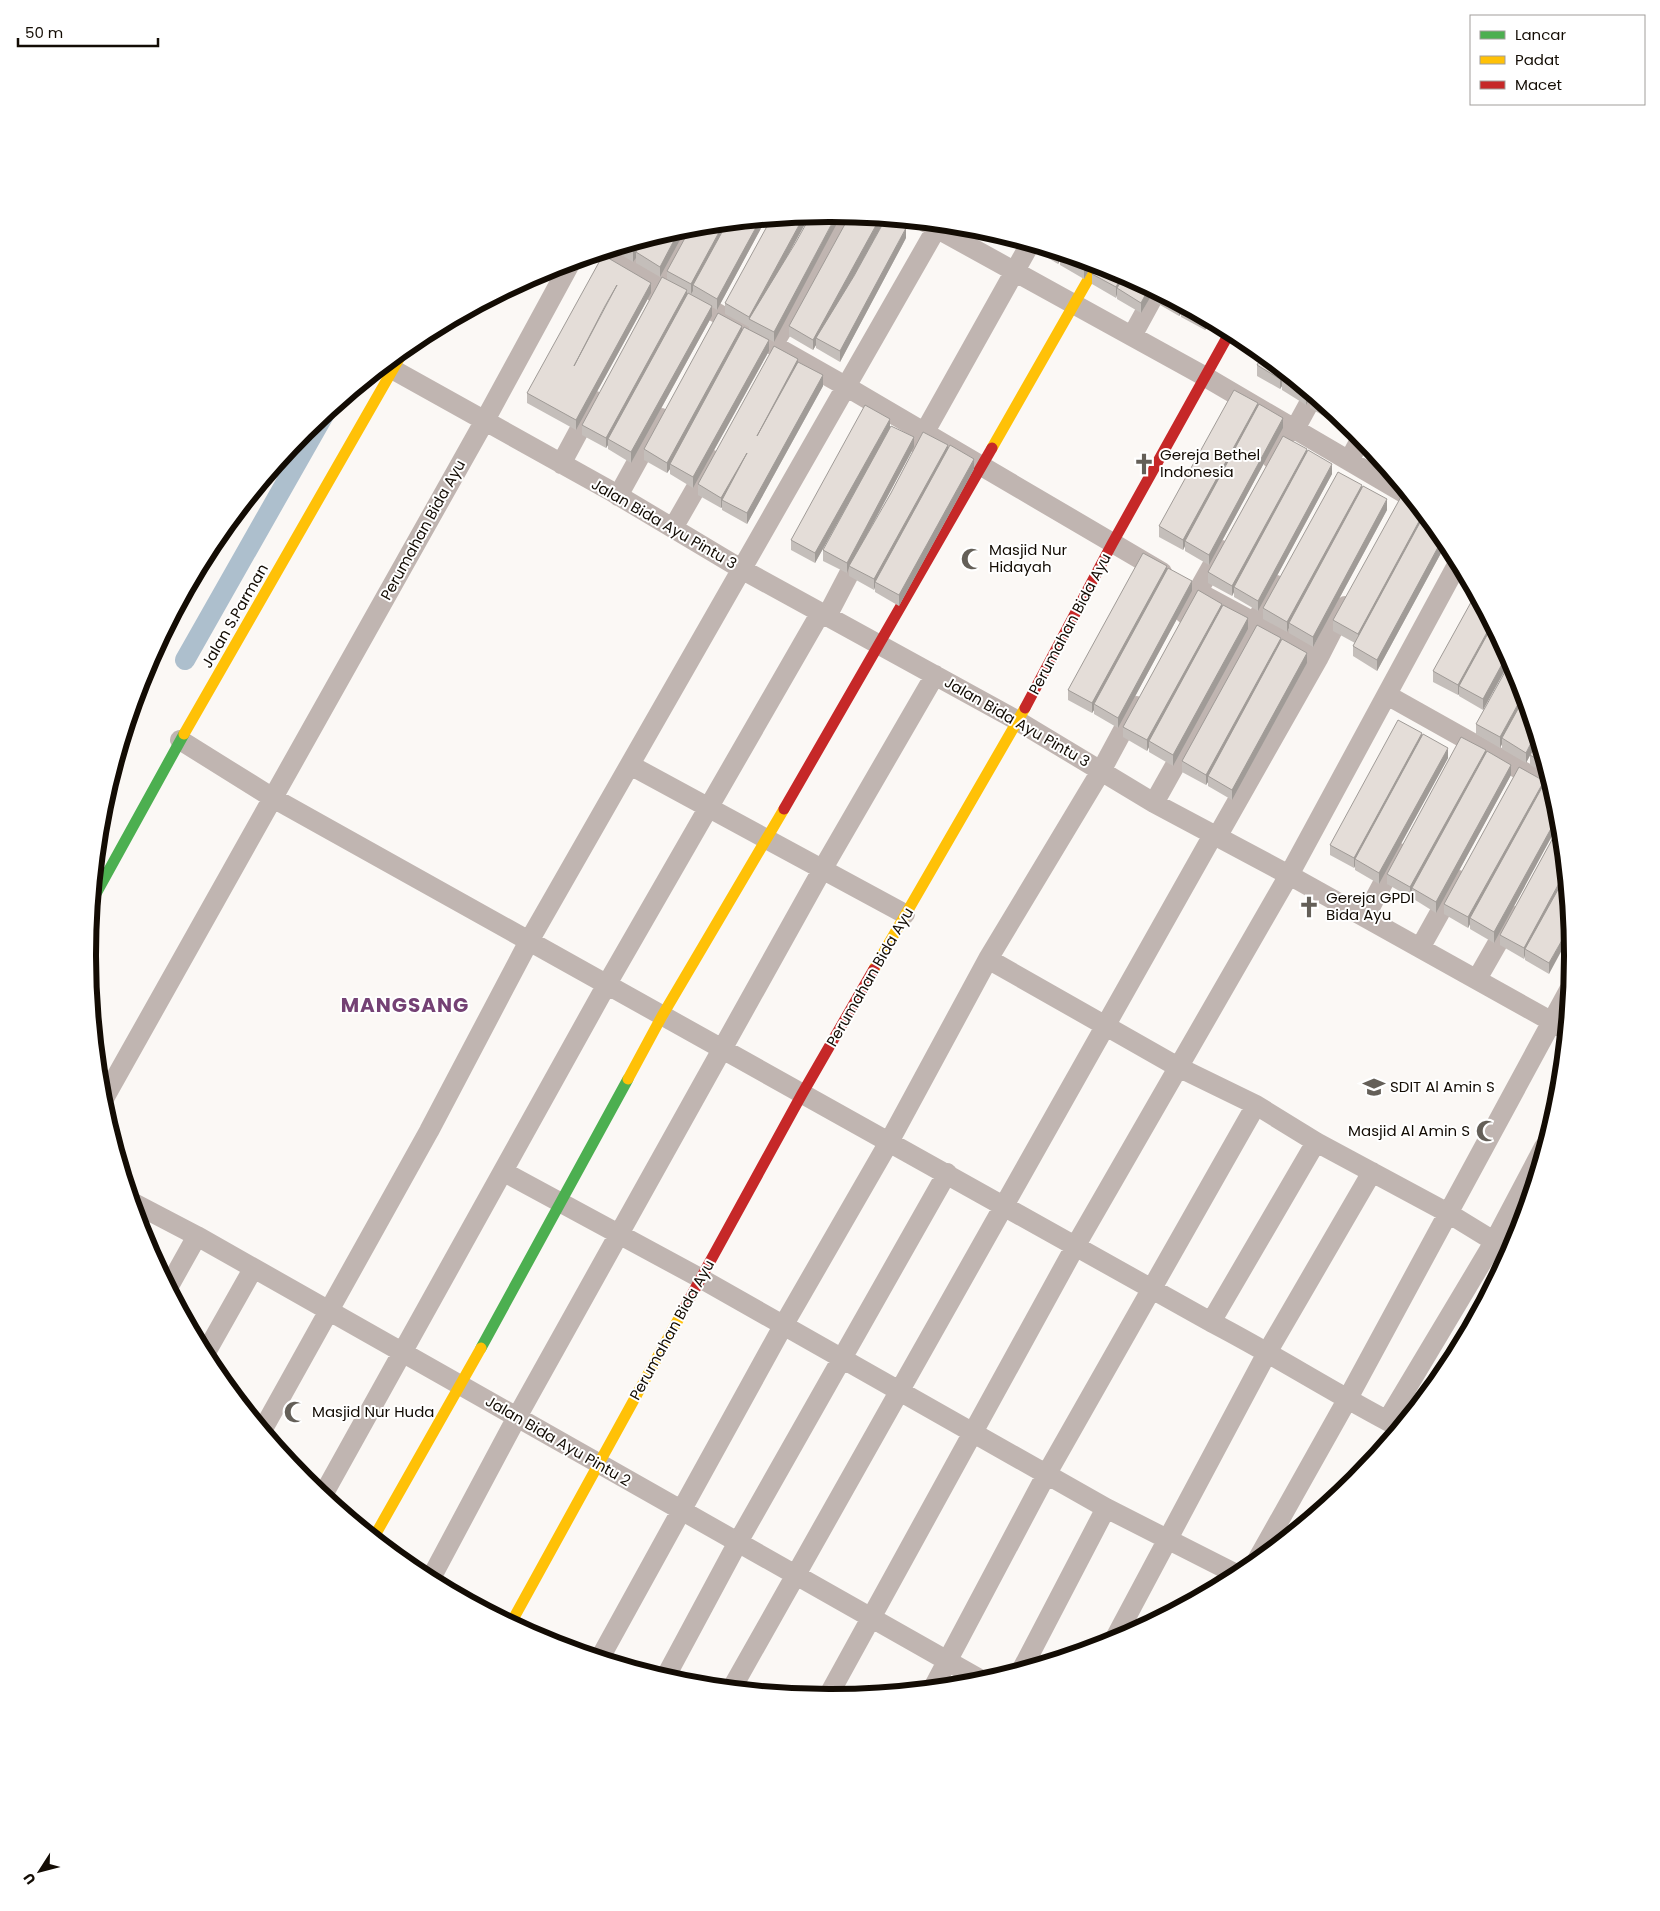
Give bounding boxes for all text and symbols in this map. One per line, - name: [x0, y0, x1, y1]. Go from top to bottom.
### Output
- scale bar: [18, 15, 158, 47]
- legend: [1470, 15, 1645, 105]
- text: 50 m: [25, 22, 63, 43]
- text: Lancar: [1515, 24, 1566, 45]
- text: Padat: [1515, 49, 1560, 70]
- text: Macet: [1515, 74, 1562, 95]
- place label: Gereja Bethel Indonesia: [1160, 444, 1260, 482]
- church icon: Gereja Bethel Indonesia: [1131, 451, 1157, 477]
- street label: Perumahan Bida Ayu: [375, 456, 470, 604]
- street label: Jalan Bida Ayu Pintu 3: [588, 473, 741, 574]
- place label: Masjid Nur Hidayah: [989, 539, 1068, 577]
- mosque icon: Masjid Nur Hidayah: [959, 546, 985, 572]
- street label: Perumahan Bida Ayu: [1023, 549, 1116, 698]
- street label: Jalan S.Parman: [196, 560, 273, 672]
- street label: Jalan Bida Ayu Pintu 3: [941, 671, 1094, 772]
- place label: Gereja GPDI Bida Ayu: [1326, 887, 1414, 925]
- church icon: Gereja GPDI Bida Ayu: [1296, 894, 1322, 920]
- street label: Perumahan Bida Ayu: [821, 903, 918, 1050]
- district label: MANGSANG: [341, 991, 469, 1019]
- school or university icon: SDIT Al Amin S: [1361, 1074, 1387, 1100]
- place label: SDIT Al Amin S: [1390, 1076, 1495, 1097]
- mosque icon: Masjid Al Amin S: [1474, 1118, 1500, 1144]
- place label: Masjid Al Amin S: [1348, 1120, 1470, 1141]
- street label: Perumahan Bida Ayu: [624, 1256, 719, 1404]
- street label: Jalan Bida Ayu Pintu 2: [482, 1390, 635, 1491]
- mosque icon: Masjid Nur Huda: [282, 1399, 308, 1425]
- place label: Masjid Nur Huda: [312, 1401, 434, 1422]
- north arrow: [15, 1846, 65, 1896]
- text: U: [18, 1869, 40, 1889]

